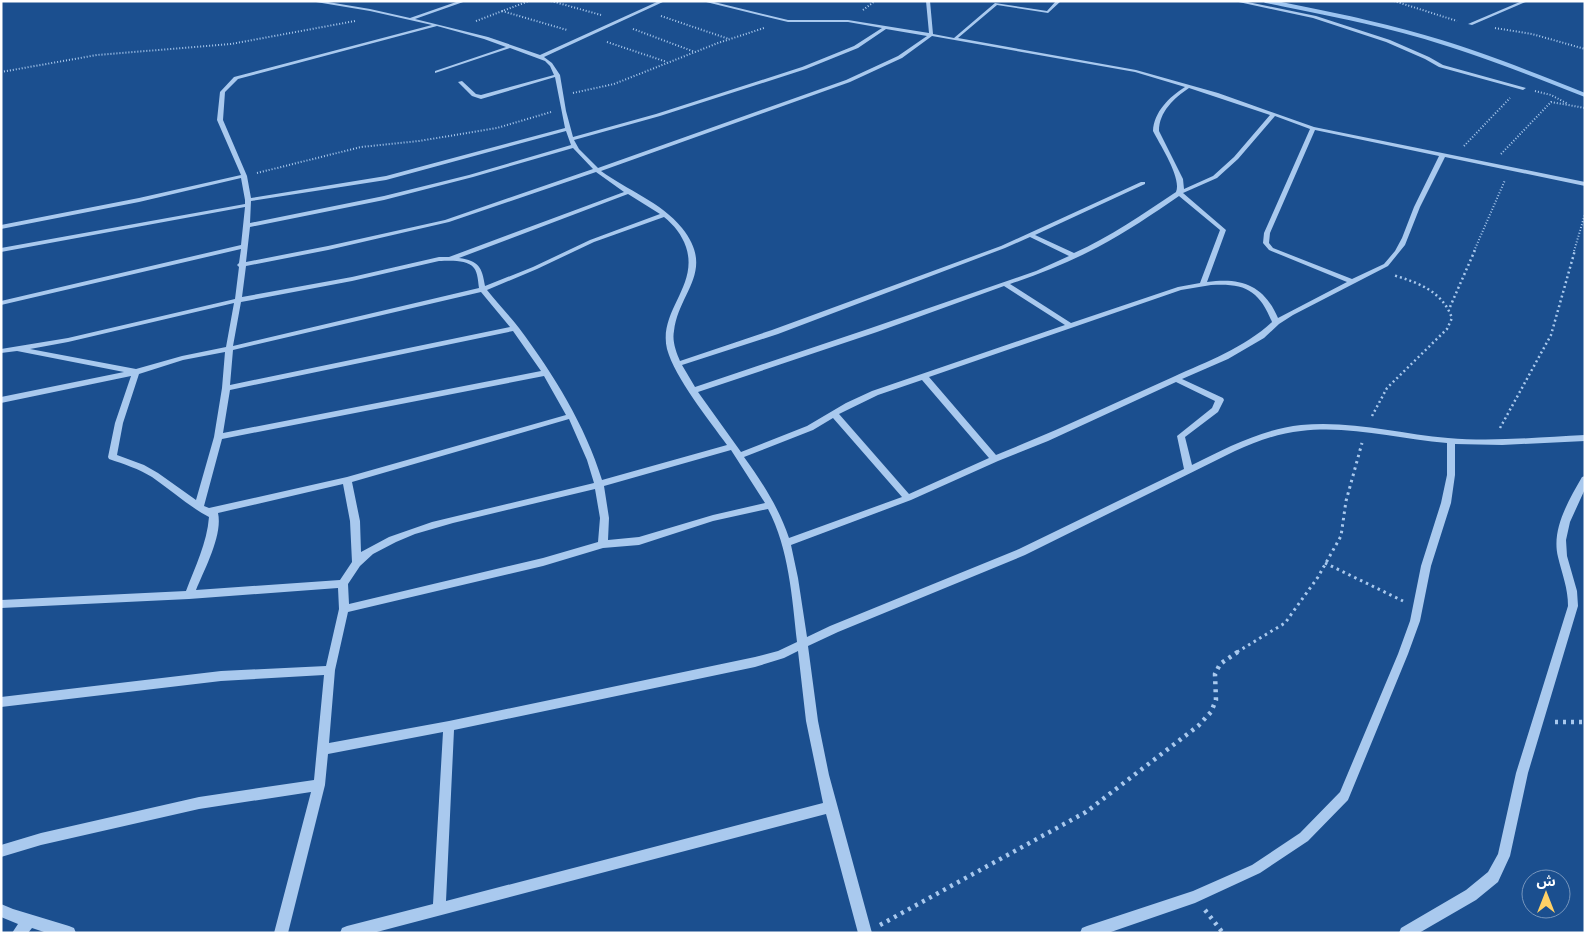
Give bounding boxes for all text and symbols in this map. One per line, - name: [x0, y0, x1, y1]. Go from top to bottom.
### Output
- north arrow: [1521, 869, 1571, 919]
- text: ش: [1536, 872, 1556, 890]

